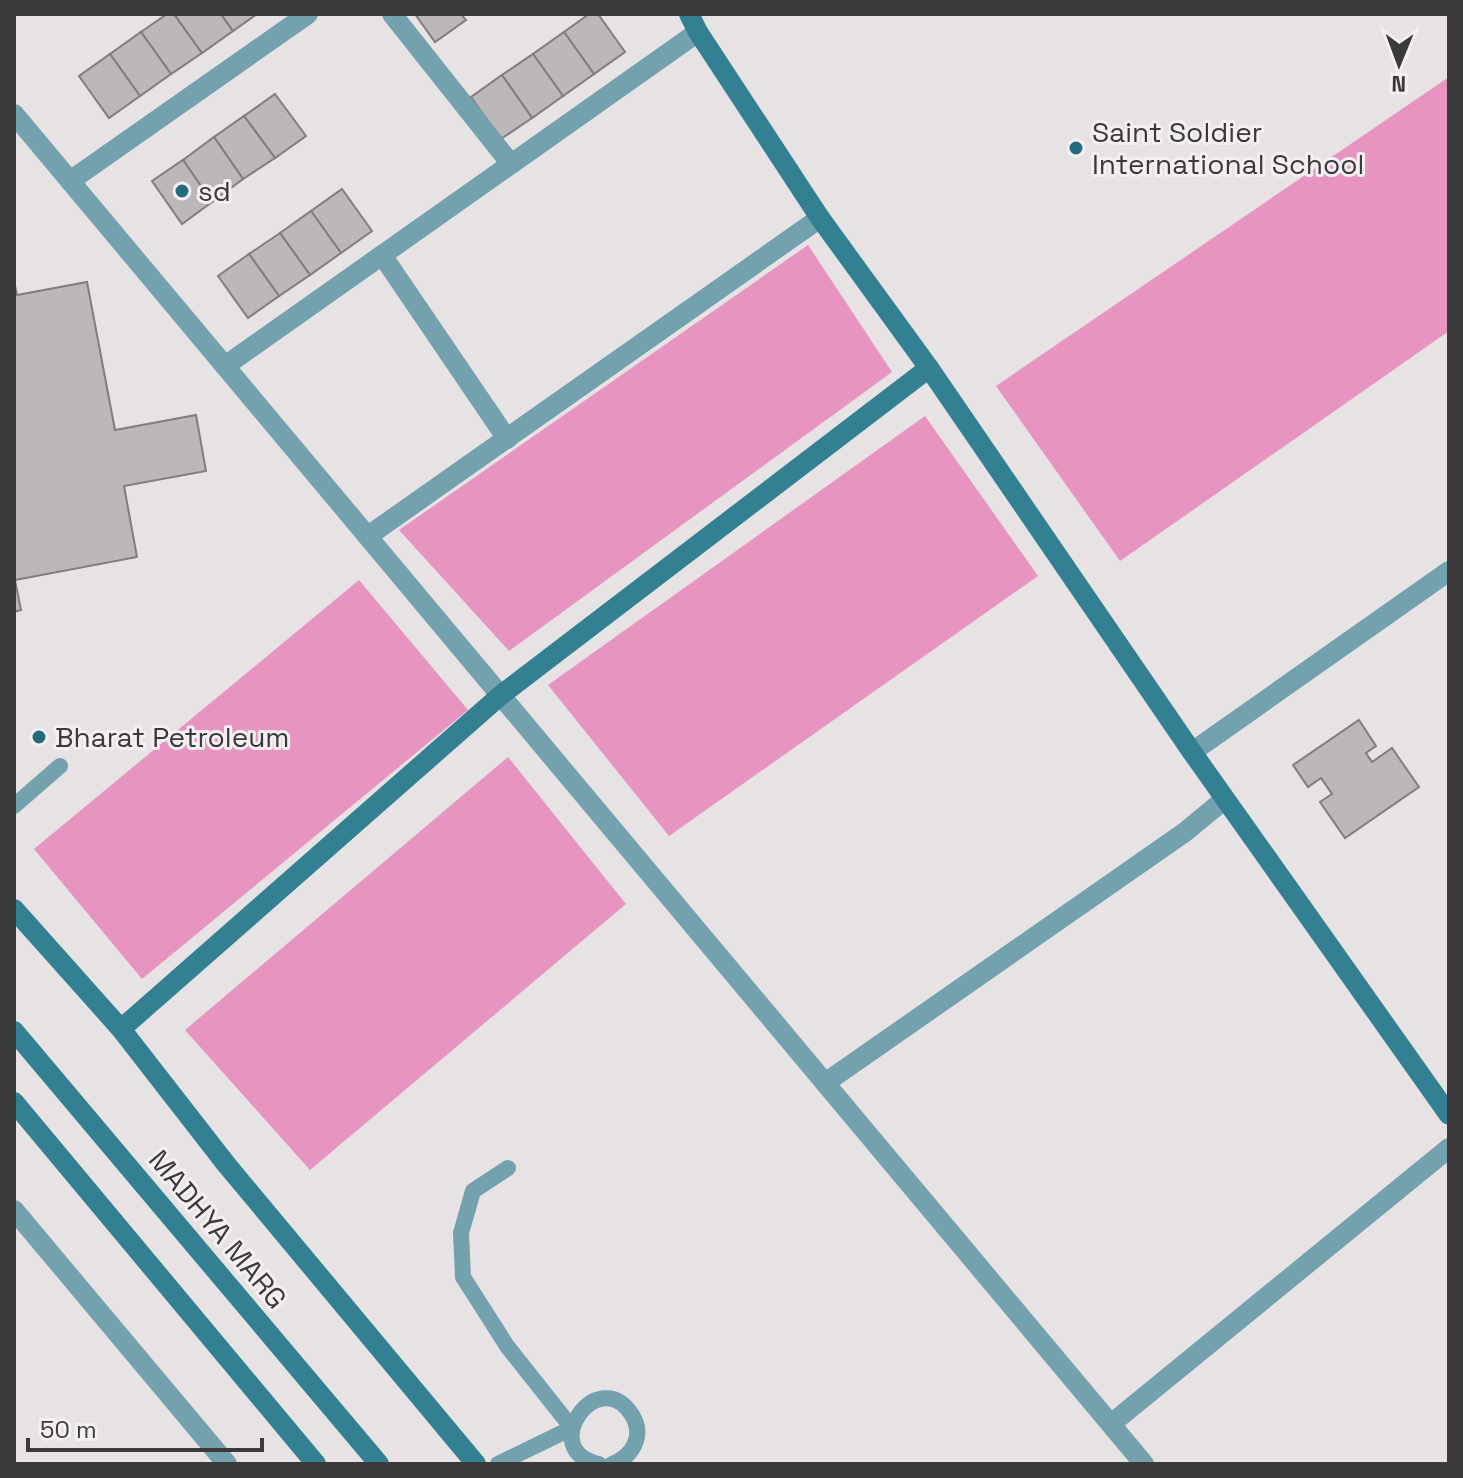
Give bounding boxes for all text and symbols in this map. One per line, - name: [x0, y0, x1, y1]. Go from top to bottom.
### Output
- north arrow: [1359, 24, 1439, 104]
- text: N: [1391, 70, 1406, 98]
- place label: Saint Soldier International School: [1092, 114, 1364, 182]
- marker: Saint Soldier International School: [1067, 139, 1085, 157]
- place label: sd: [198, 173, 231, 209]
- marker: sd: [173, 182, 191, 200]
- place label: Bharat Petroleum: [55, 719, 289, 755]
- marker: Bharat Petroleum: [30, 728, 48, 746]
- street label: MADHYA MARG: [141, 1142, 295, 1316]
- scale bar: [28, 1402, 262, 1452]
- text: 50 m: [40, 1414, 97, 1445]

